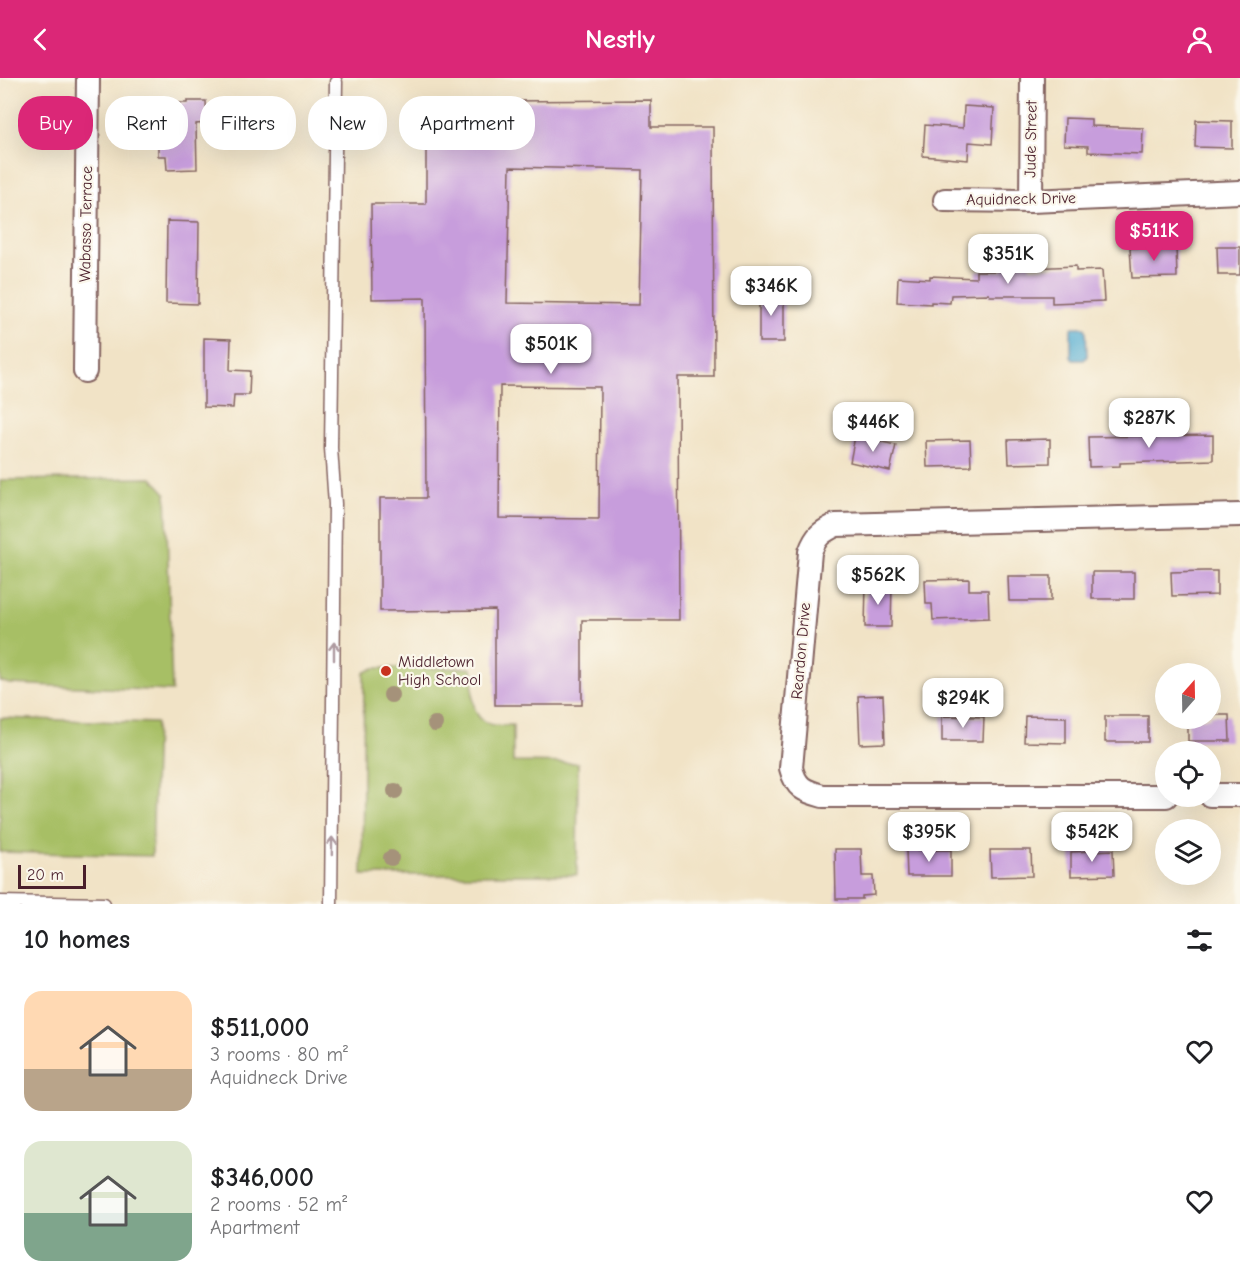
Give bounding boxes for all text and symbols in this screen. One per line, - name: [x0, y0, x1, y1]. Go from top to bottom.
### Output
- icon: back: [24, 23, 57, 56]
- icon: person: [1183, 23, 1216, 56]
- text: Nestly: [585, 24, 655, 55]
- chip: Buy: [18, 96, 93, 150]
- chip: Rent: [105, 96, 188, 150]
- chip: Filters: [200, 96, 296, 150]
- chip: New: [308, 96, 387, 150]
- chip: Apartment: [399, 96, 535, 150]
- street label: Jude Street: [1021, 100, 1041, 178]
- street label: Wabasso Terrace: [76, 166, 96, 282]
- street label: Aquidneck Drive: [966, 189, 1076, 209]
- pin: $511K: [1112, 211, 1196, 262]
- text: $511K: [1129, 219, 1179, 242]
- pin: $351K: [966, 234, 1050, 285]
- text: $351K: [982, 242, 1034, 265]
- pin: $346K: [729, 266, 813, 317]
- text: $346K: [745, 274, 798, 297]
- pin: $501K: [509, 324, 593, 375]
- text: $501K: [524, 332, 578, 355]
- pin: $287K: [1107, 398, 1191, 449]
- pin: $446K: [831, 402, 915, 453]
- text: $287K: [1123, 406, 1175, 429]
- text: $446K: [847, 410, 899, 433]
- pin: $562K: [836, 555, 920, 606]
- text: $562K: [851, 563, 905, 586]
- street label: Reardon Drive: [788, 602, 814, 700]
- one-way arrow: [328, 641, 340, 661]
- place label: Middletown High School: [398, 653, 481, 689]
- north arrow: [1155, 663, 1221, 729]
- map controls: [1155, 663, 1221, 885]
- marker: Middletown High School: [379, 664, 393, 678]
- pin: $294K: [921, 678, 1005, 729]
- text: $294K: [936, 686, 990, 709]
- button: locate: [1155, 741, 1221, 807]
- pin: $395K: [887, 812, 971, 863]
- pin: $542K: [1050, 812, 1134, 863]
- button: layers: [1155, 819, 1221, 885]
- text: $395K: [902, 820, 956, 843]
- text: $542K: [1065, 820, 1119, 843]
- one-way arrow: [326, 836, 338, 856]
- scale bar: [18, 862, 86, 890]
- text: 20 m: [27, 866, 64, 884]
- icon: filters: [1183, 924, 1216, 957]
- text: 10 homes: [24, 925, 130, 955]
- text: $511,000: [210, 1013, 309, 1043]
- icon: home: [72, 1015, 144, 1087]
- icon: heart: [1183, 1035, 1216, 1068]
- text: 3 rooms · 80 m²: [210, 1043, 348, 1066]
- text: Aquidneck Drive: [210, 1066, 347, 1089]
- text: $346,000: [210, 1163, 314, 1193]
- icon: home: [72, 1165, 144, 1237]
- icon: heart: [1183, 1185, 1216, 1218]
- text: 2 rooms · 52 m²: [210, 1193, 347, 1216]
- text: Apartment: [210, 1216, 300, 1239]

